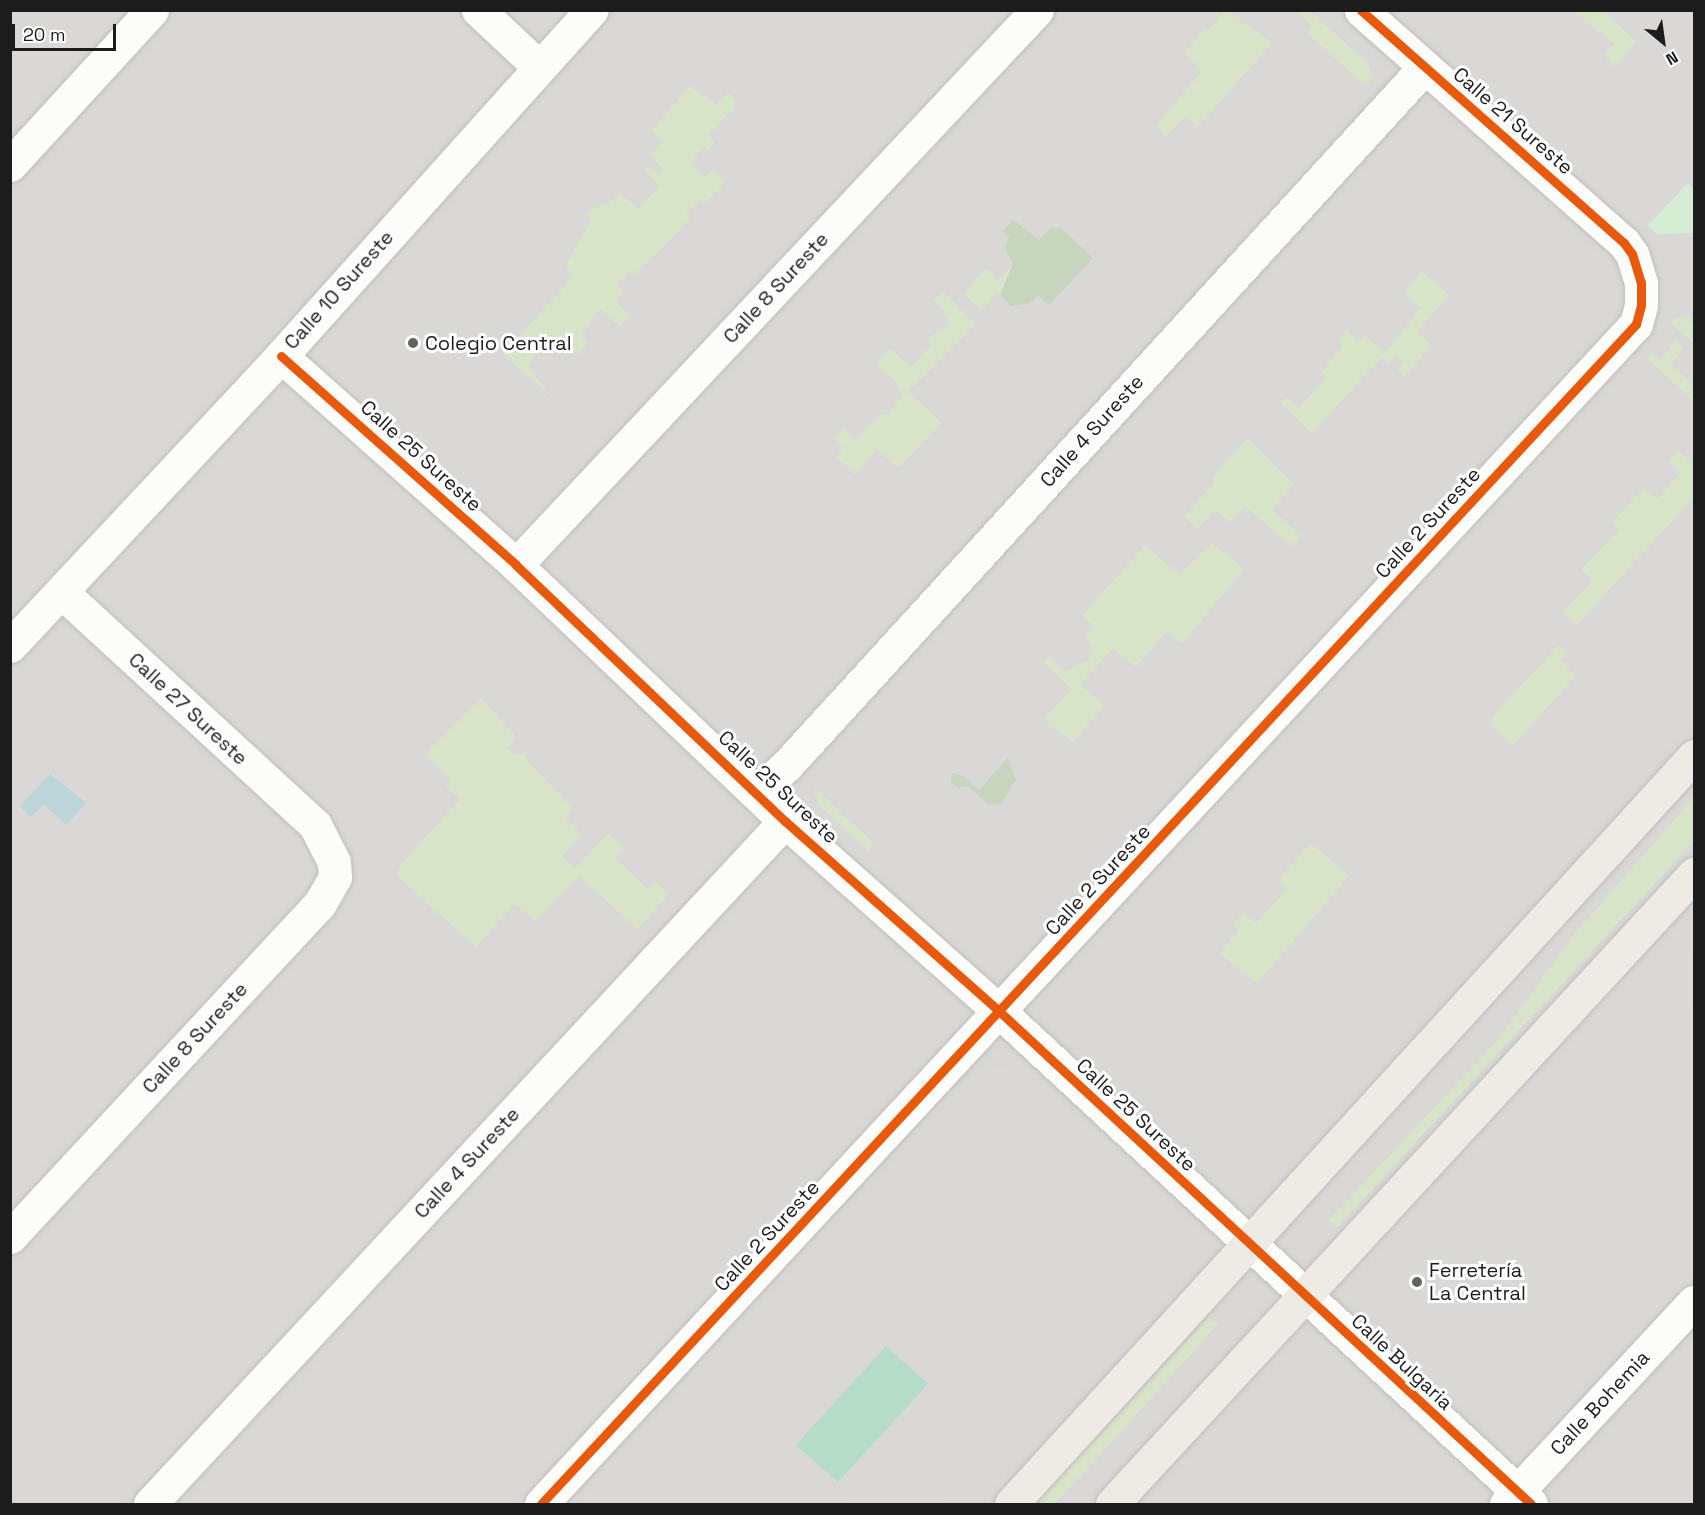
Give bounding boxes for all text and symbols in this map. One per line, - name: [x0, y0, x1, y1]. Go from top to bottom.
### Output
- scale bar: [15, 12, 118, 50]
- north arrow: [1633, 12, 1693, 72]
- text: 20 m: [23, 23, 66, 46]
- text: N: [1662, 46, 1682, 70]
- street label: Calle 21 Sureste: [1448, 62, 1578, 180]
- street label: Calle 10 Sureste: [279, 226, 399, 354]
- street label: Calle 8 Sureste: [718, 227, 834, 349]
- place label: Colegio Central: [425, 331, 572, 355]
- marker: Colegio Central: [406, 336, 420, 350]
- street label: Calle 4 Sureste: [1035, 370, 1149, 492]
- street label: Calle 25 Sureste: [355, 395, 487, 517]
- street label: Calle 2 Sureste: [1371, 463, 1485, 583]
- street label: Calle 27 Sureste: [124, 648, 252, 770]
- street label: Calle 25 Sureste: [713, 725, 843, 849]
- street label: Calle 2 Sureste: [1041, 820, 1155, 940]
- street label: Calle 8 Sureste: [137, 977, 253, 1099]
- street label: Calle 25 Sureste: [1071, 1053, 1201, 1177]
- street label: Calle 4 Sureste: [409, 1102, 525, 1224]
- street label: Calle 2 Sureste: [710, 1176, 824, 1296]
- place label: Ferretería La Central: [1429, 1258, 1526, 1305]
- marker: Ferretería La Central: [1410, 1275, 1424, 1289]
- street label: Calle Bulgaria: [1346, 1309, 1458, 1415]
- street label: Calle Bohemia: [1545, 1346, 1655, 1460]

